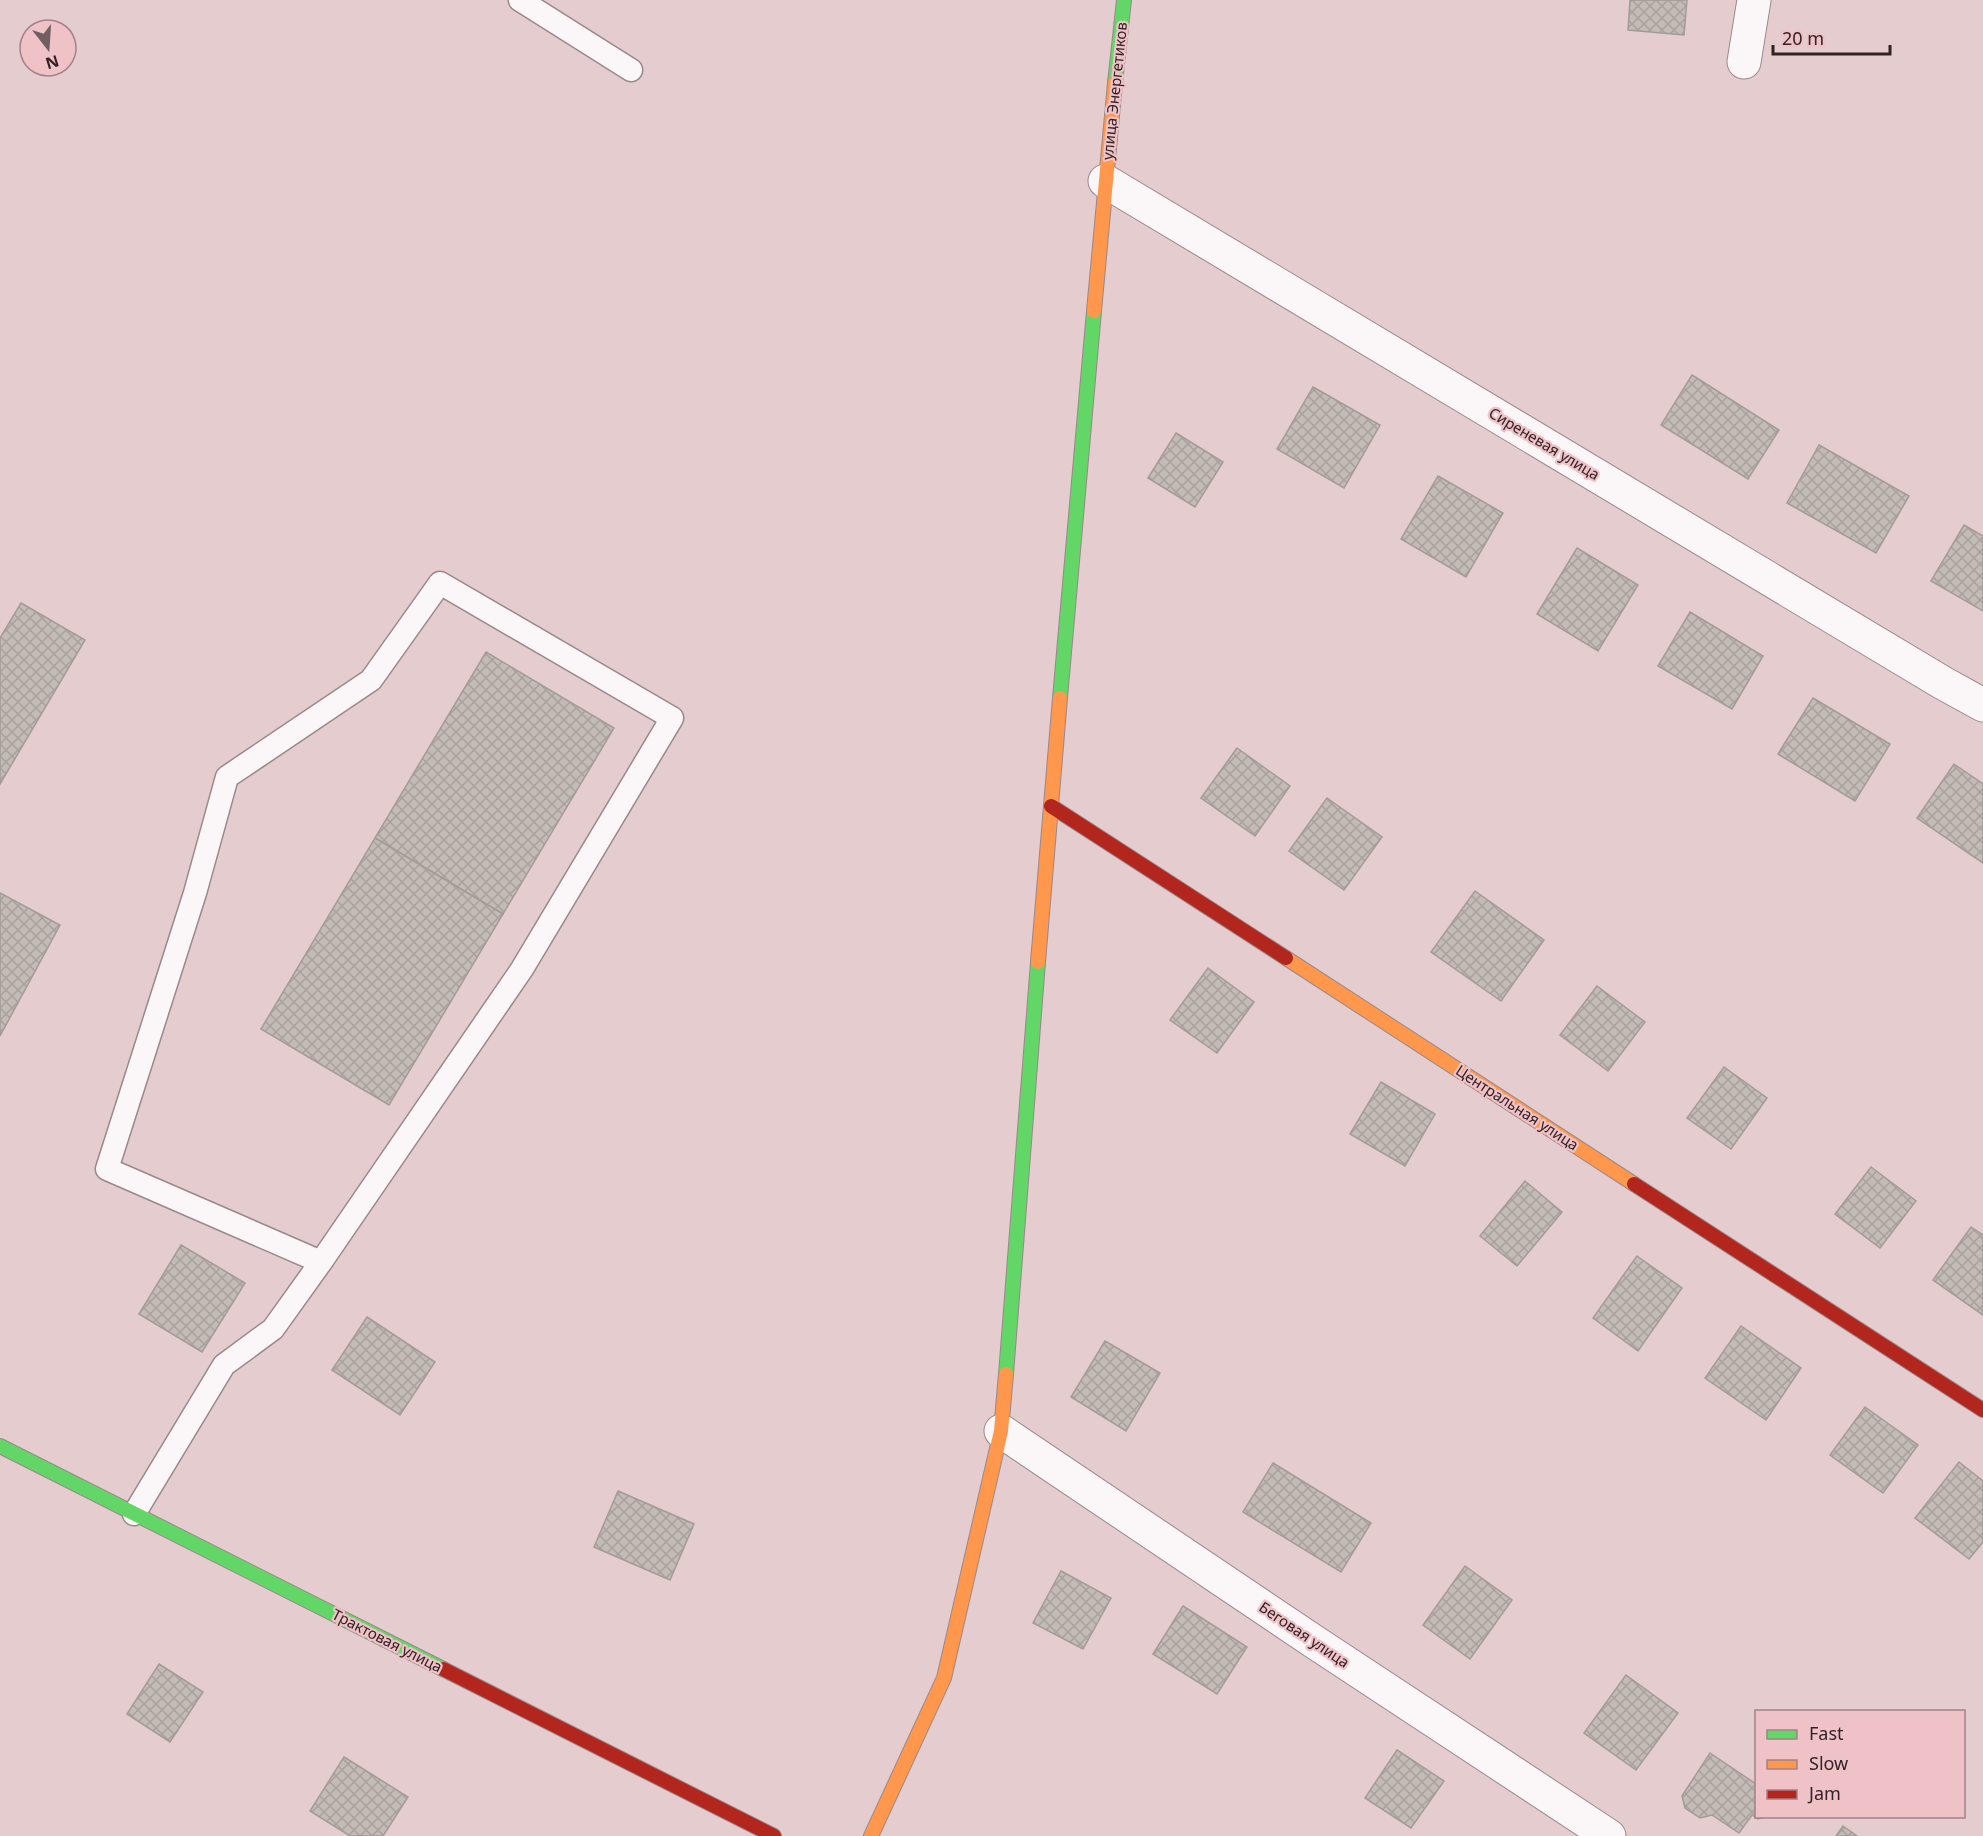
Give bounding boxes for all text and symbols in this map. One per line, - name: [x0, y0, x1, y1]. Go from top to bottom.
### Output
- north arrow: [18, 18, 78, 78]
- scale bar: [1773, 18, 1890, 56]
- street label: улица Энергетиков: [1097, 21, 1131, 161]
- text: 20 m: [1782, 26, 1824, 50]
- text: N: [43, 50, 62, 75]
- street label: Сиреневая улица: [1486, 402, 1604, 484]
- street label: Центральная улица: [1452, 1060, 1583, 1154]
- street label: Беговая улица: [1256, 1597, 1354, 1672]
- street label: Трактовая улица: [329, 1604, 446, 1676]
- legend: [1755, 1710, 1965, 1818]
- text: Fast: [1809, 1721, 1844, 1745]
- text: Slow: [1809, 1751, 1848, 1775]
- text: Jam: [1807, 1781, 1841, 1805]

